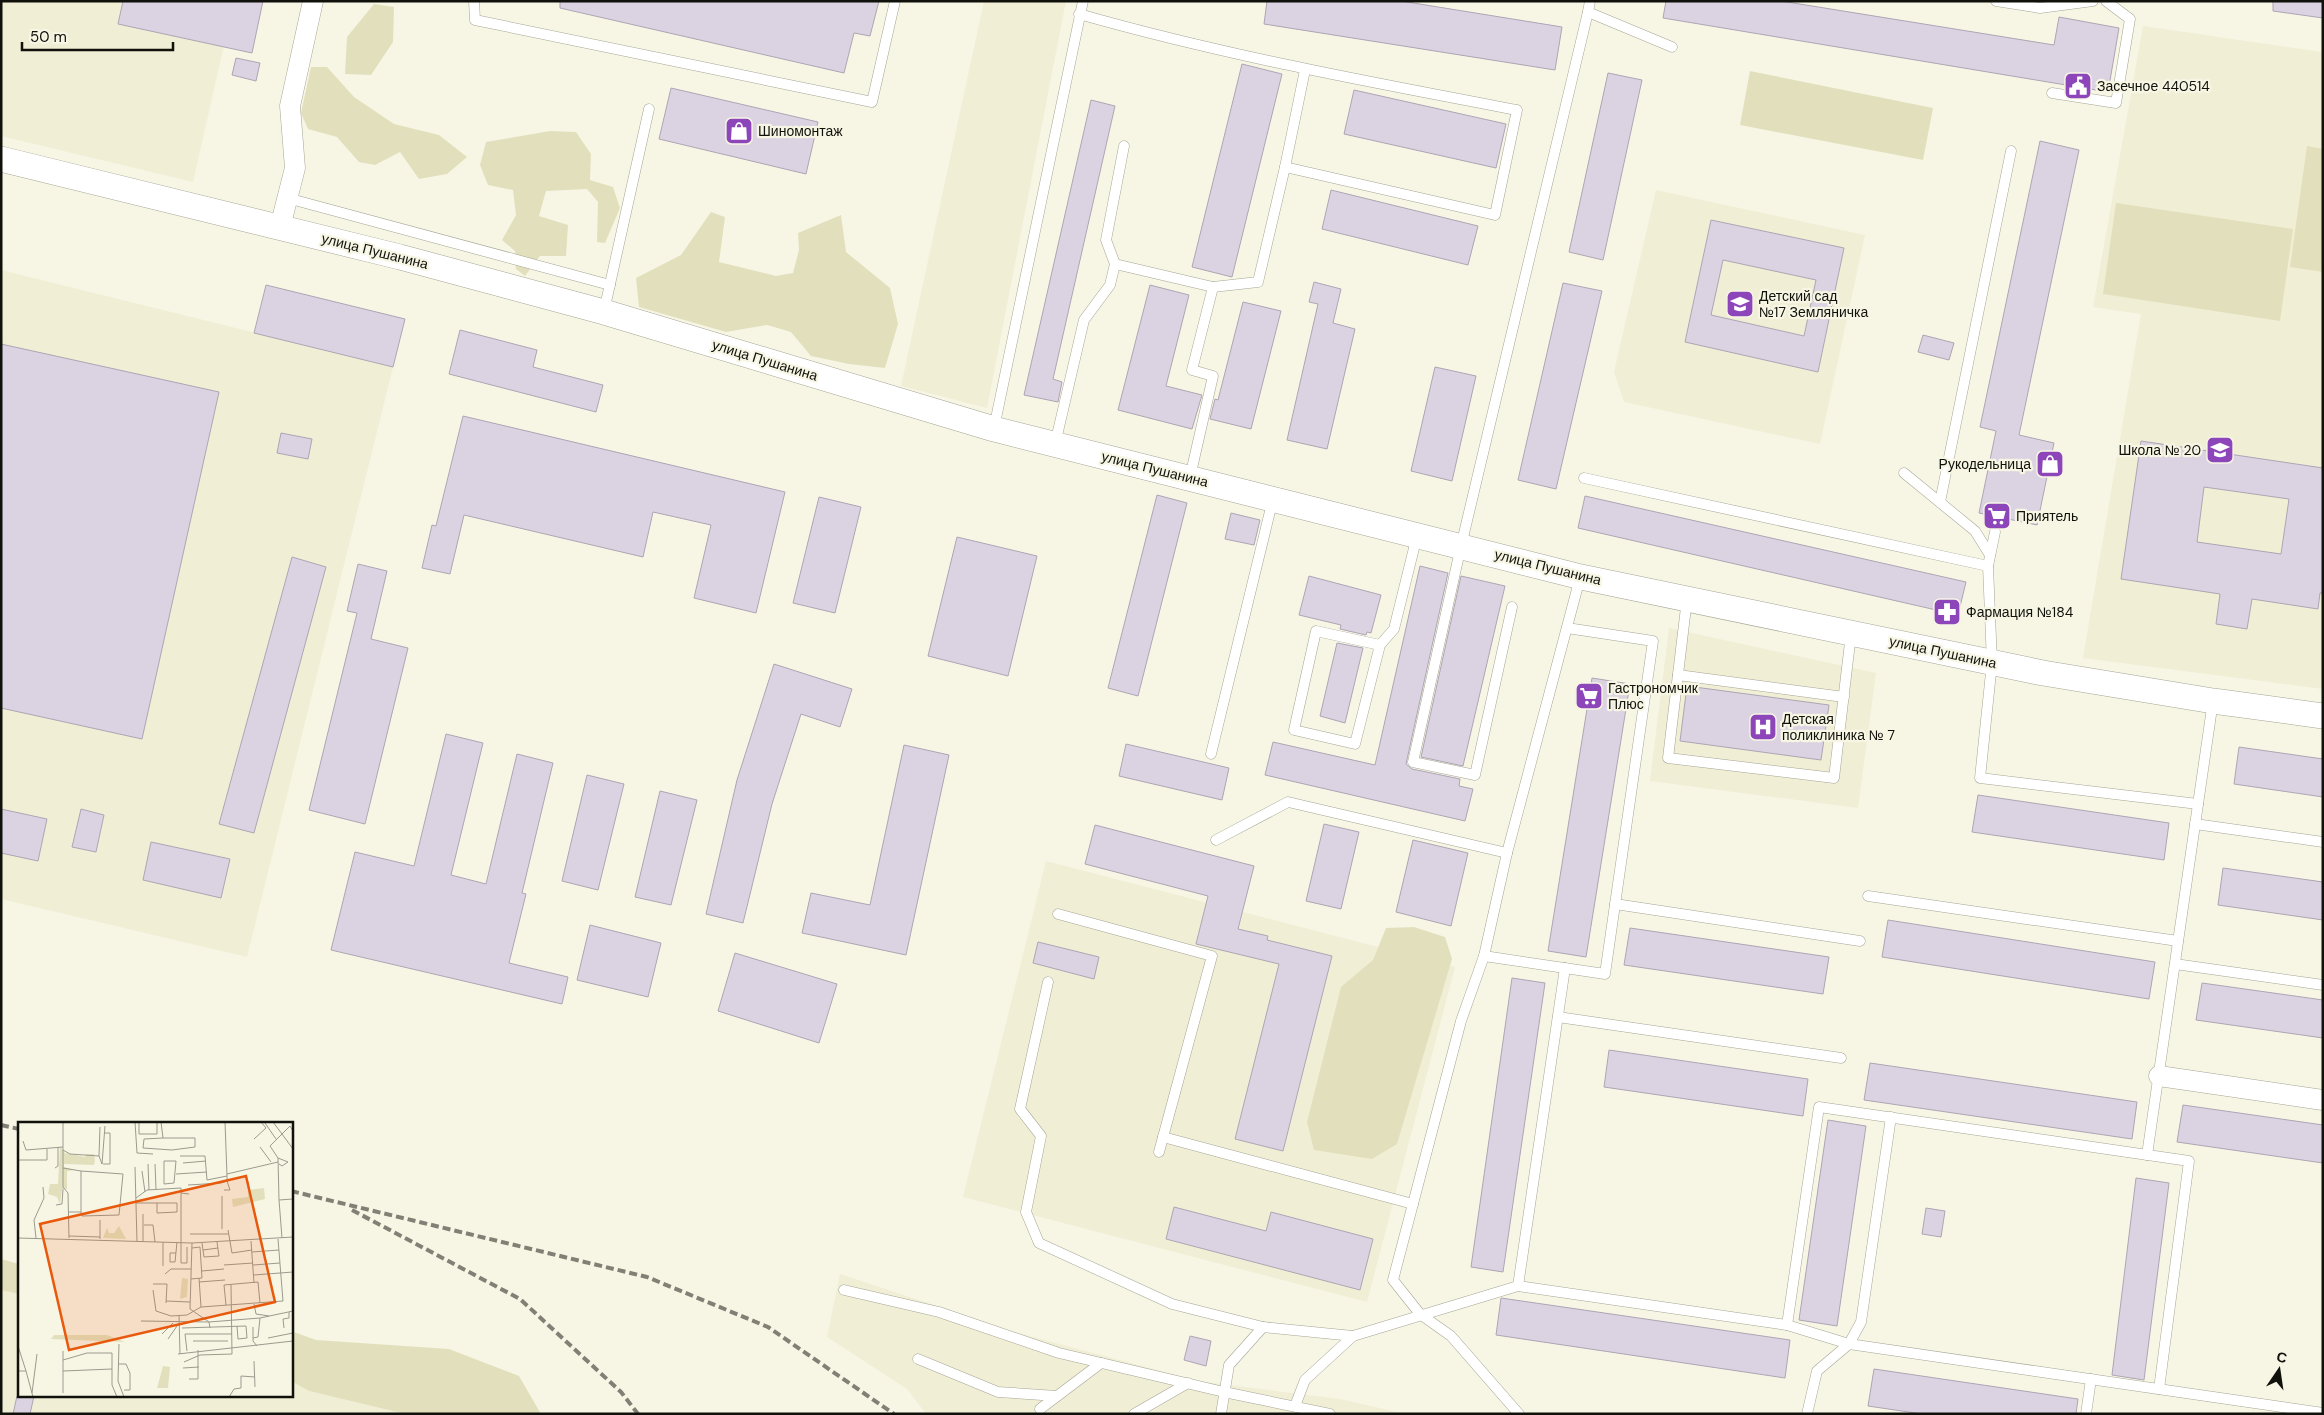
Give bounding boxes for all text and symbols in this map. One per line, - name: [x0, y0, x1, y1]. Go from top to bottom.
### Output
- scale bar: [22, 20, 174, 52]
- text: 50 m: [30, 27, 67, 47]
- public building icon: Засечное 440514: [2063, 71, 2093, 101]
- place label: Засечное 440514: [2097, 77, 2210, 95]
- shop icon: Шиномонтаж: [724, 116, 754, 146]
- place label: Шиномонтаж: [758, 122, 843, 140]
- street label: улица Пушанина: [320, 229, 430, 273]
- place label: Детский сад №17 Земляничка: [1759, 287, 1868, 321]
- school or university icon: Детский сад №17 Земляничка: [1725, 289, 1755, 319]
- street label: улица Пушанина: [710, 335, 820, 385]
- school or university icon: Школа № 20: [2205, 435, 2235, 465]
- place label: Школа № 20: [2118, 441, 2201, 459]
- street label: улица Пушанина: [1100, 447, 1210, 491]
- shop icon: Рукодельница: [2035, 449, 2065, 479]
- place label: Рукодельница: [1939, 455, 2031, 473]
- supermarket icon: Приятель: [1982, 501, 2012, 531]
- place label: Приятель: [2016, 507, 2078, 525]
- street label: улица Пушанина: [1493, 545, 1603, 589]
- pharmacy icon: Фармация №184: [1932, 597, 1962, 627]
- place label: Фармация №184: [1966, 603, 2074, 621]
- street label: улица Пушанина: [1888, 632, 1999, 672]
- place label: Гастрономчик Плюс: [1608, 679, 1699, 713]
- supermarket icon: Гастрономчик Плюс: [1574, 681, 1604, 711]
- place label: Детская поликлиника № 7: [1782, 710, 1895, 744]
- hospital icon: Детская поликлиника № 7: [1748, 712, 1778, 742]
- inset map: [18, 1122, 292, 1398]
- north arrow: [2254, 1345, 2304, 1395]
- text: С: [2275, 1347, 2289, 1367]

